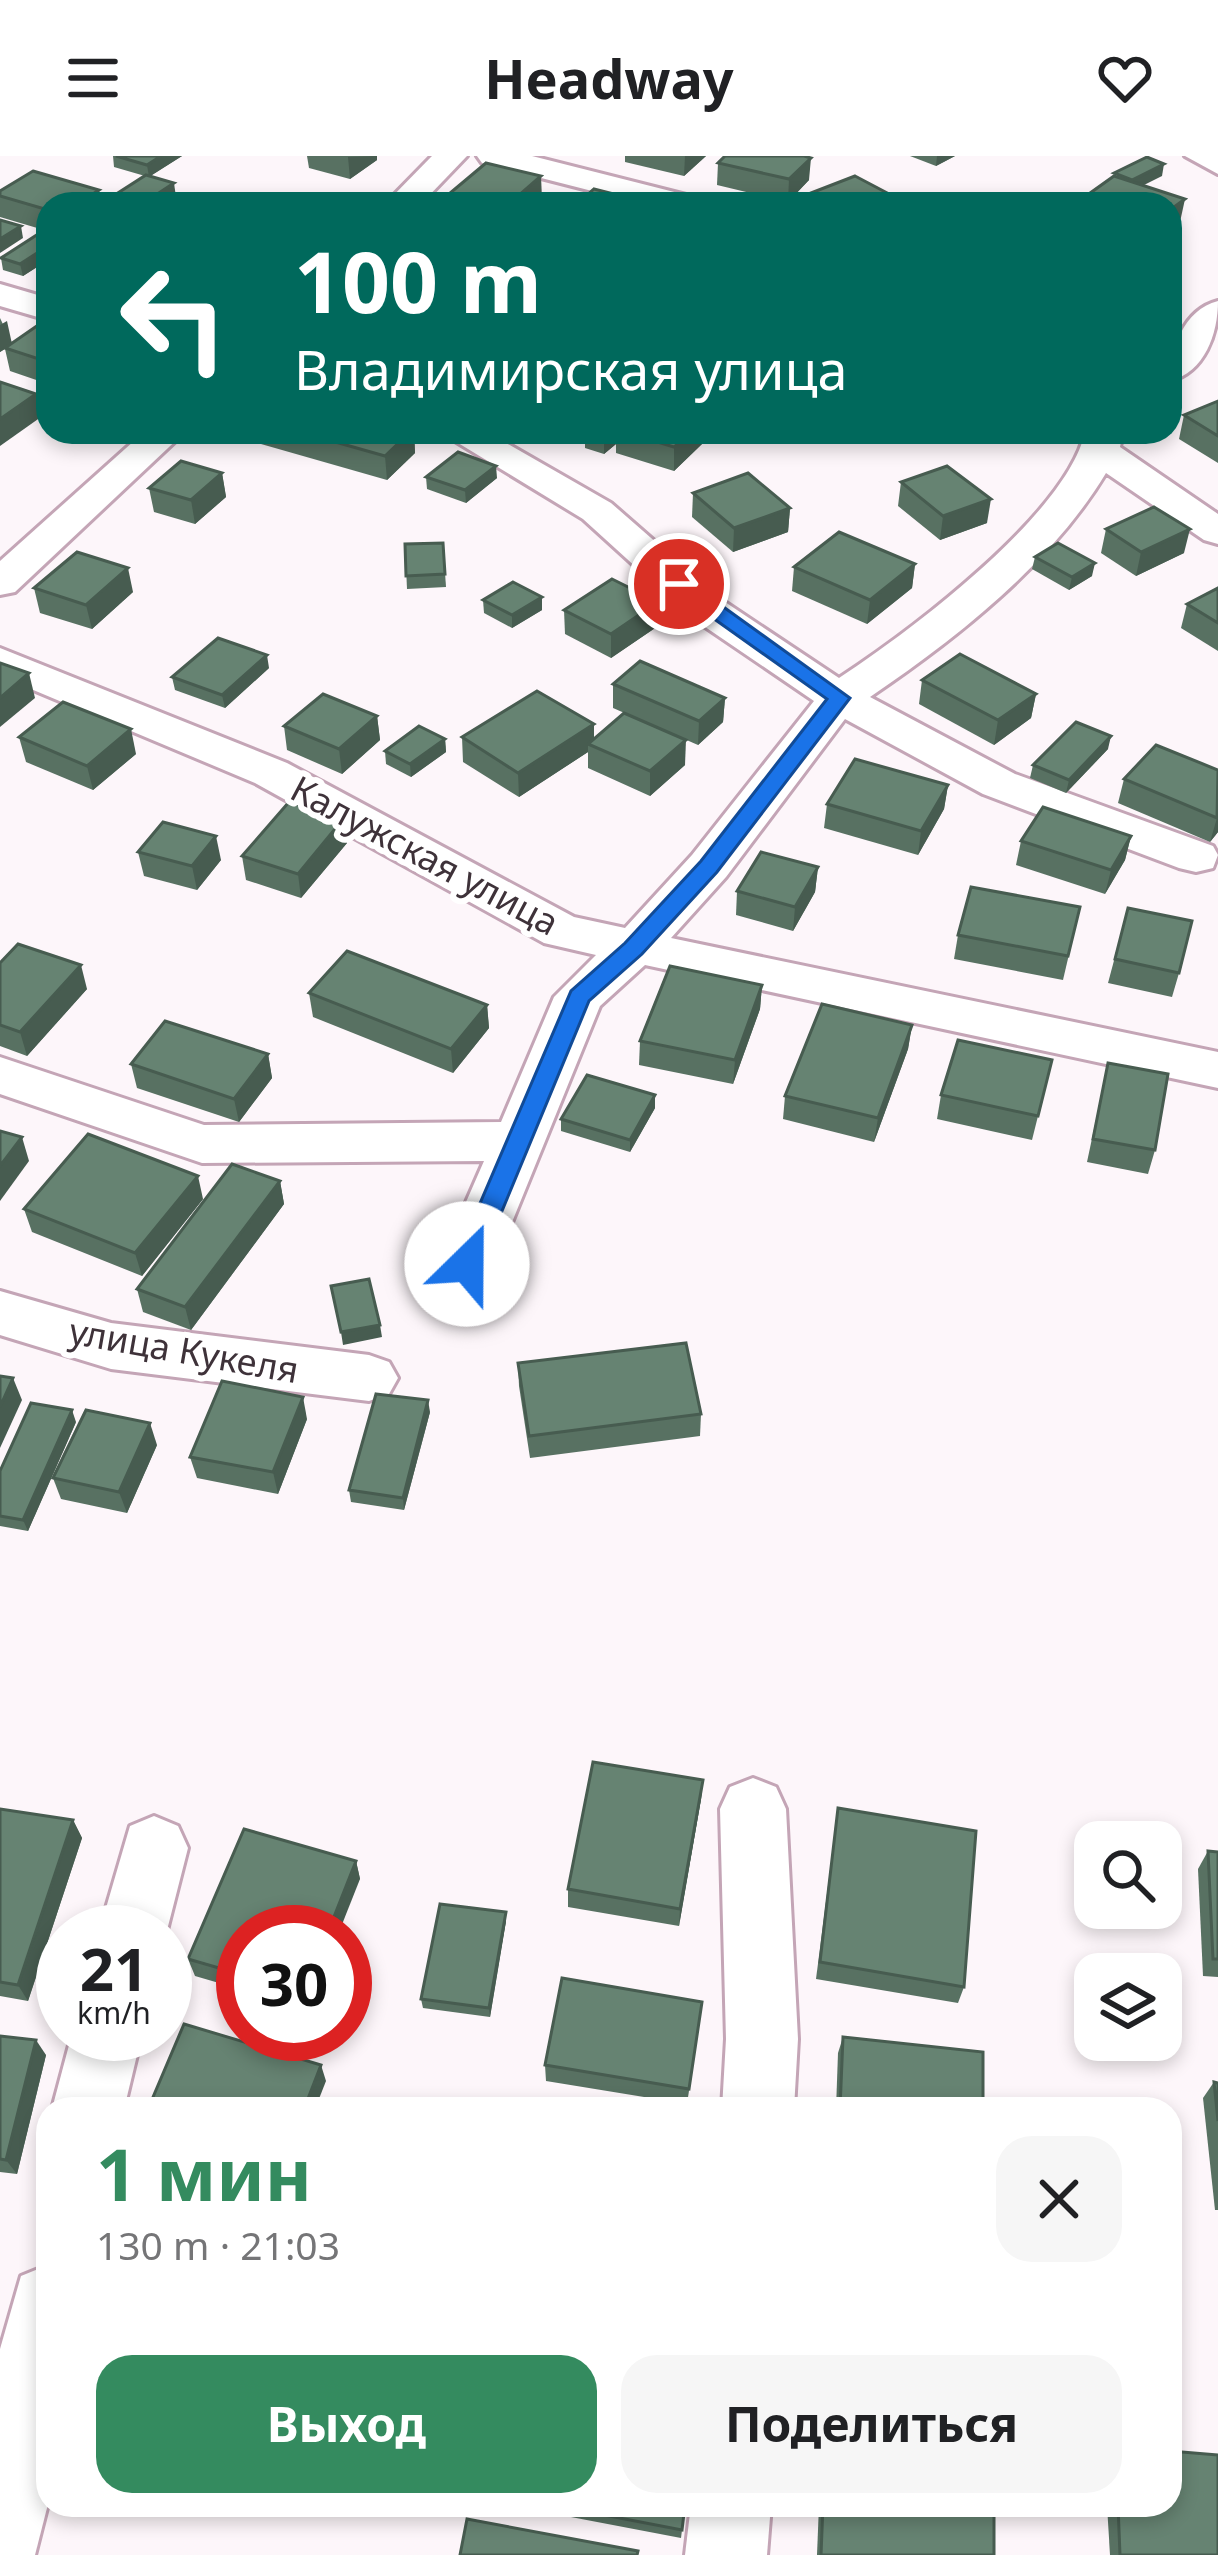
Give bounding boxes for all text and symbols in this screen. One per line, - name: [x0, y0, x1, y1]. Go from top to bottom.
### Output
- text: Headway: [484, 41, 734, 115]
- icon: menu: [60, 45, 126, 111]
- icon: heart: [1092, 45, 1158, 111]
- text: 100 m: [294, 223, 542, 338]
- icon: left: [96, 240, 252, 396]
- text: Владимирская улица: [294, 332, 848, 406]
- pin: [628, 533, 730, 635]
- icon: arrive: [646, 551, 712, 617]
- street label: Калужская улица: [283, 764, 567, 946]
- position arrow: [404, 1201, 530, 1327]
- street label: улица Кукеля: [65, 1306, 303, 1394]
- map controls: [1074, 1821, 1182, 2061]
- button: search: [1074, 1821, 1182, 1929]
- speed limit sign: 30: [216, 1905, 372, 2061]
- text: 21: [80, 1927, 148, 2009]
- button: layers: [1074, 1953, 1182, 2061]
- text: km/h: [77, 1992, 151, 2033]
- text: 1 мин: [96, 2124, 312, 2222]
- button: close: [996, 2136, 1122, 2262]
- text: 130 m · 21:03: [96, 2218, 340, 2271]
- button: Выход: [96, 2355, 597, 2493]
- button: Поделиться: [621, 2355, 1122, 2493]

